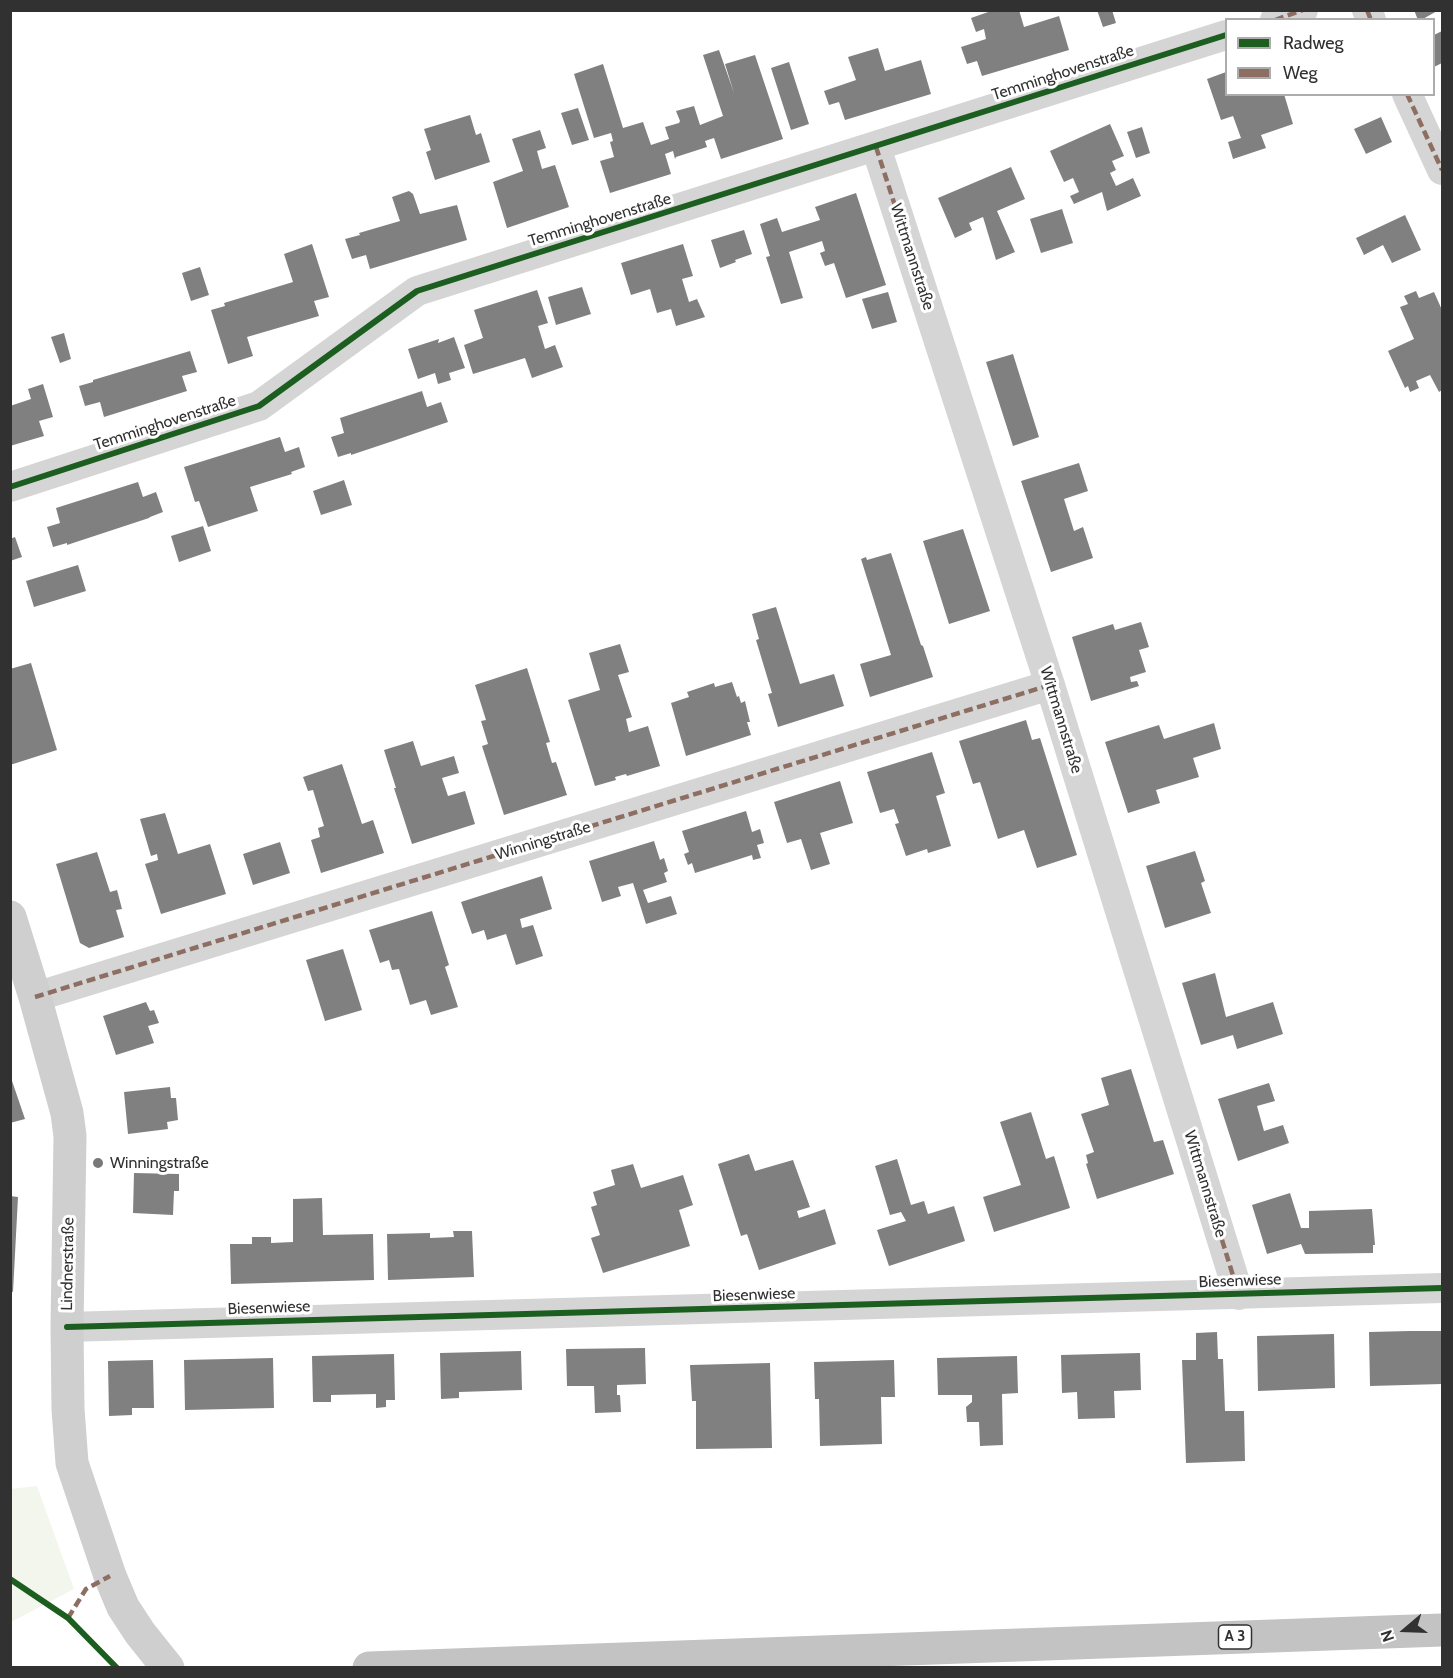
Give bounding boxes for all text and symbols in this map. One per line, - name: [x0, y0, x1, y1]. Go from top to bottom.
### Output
- legend: [1225, 18, 1435, 96]
- text: Radweg: [1283, 32, 1344, 54]
- street label: Temminghovenstraße: [990, 41, 1136, 105]
- text: Weg: [1283, 62, 1318, 84]
- street label: Temminghovenstraße: [526, 189, 674, 251]
- street label: Wittmannstraße: [886, 201, 938, 313]
- street label: Temminghovenstraße: [92, 391, 238, 455]
- street label: Wittmannstraße: [1036, 664, 1086, 776]
- street label: Winningstraße: [493, 817, 593, 865]
- street label: Wittmannstraße: [1180, 1128, 1230, 1240]
- place label: Winningstraße: [110, 1153, 209, 1173]
- marker: Winningstraße: [91, 1156, 105, 1170]
- street label: Lindnerstraße: [58, 1217, 78, 1311]
- street label: Biesenwiese: [1198, 1270, 1282, 1292]
- street label: Biesenwiese: [712, 1284, 796, 1306]
- street label: Biesenwiese: [227, 1297, 311, 1319]
- north arrow: [1375, 1600, 1435, 1660]
- road number: A 3: [1218, 1625, 1252, 1649]
- text: N: [1377, 1628, 1398, 1644]

